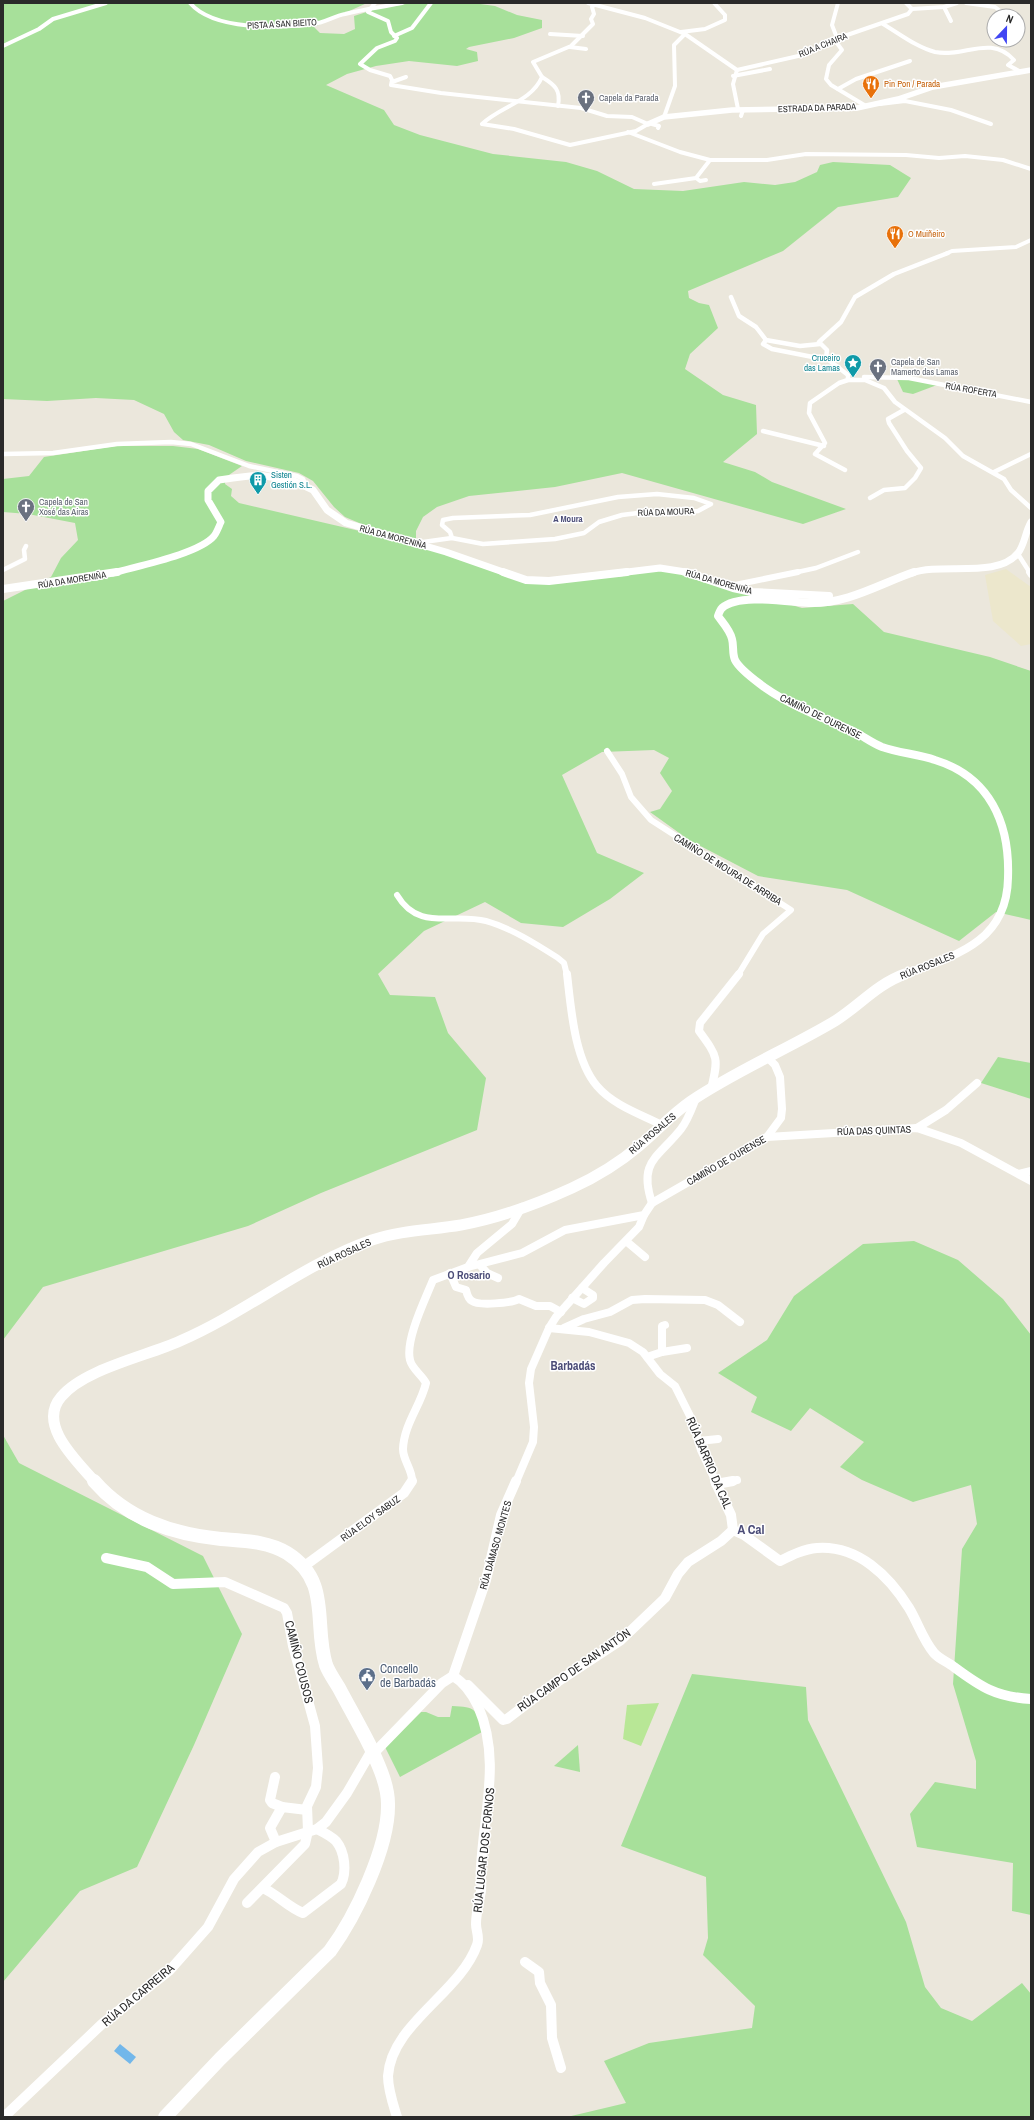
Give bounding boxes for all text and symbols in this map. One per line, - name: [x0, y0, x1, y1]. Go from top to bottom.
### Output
- north arrow: [986, 8, 1026, 48]
- text: N: [1004, 11, 1015, 26]
- street label: PISTA A SAN BIEITO: [247, 16, 317, 32]
- street label: RÚA A CHAIRA: [797, 30, 849, 60]
- restaurant icon: Pin Pon / Parada: [861, 74, 881, 99]
- place label: Pin Pon / Parada: [884, 78, 940, 90]
- church icon: Capela da Parada: [576, 88, 596, 113]
- place label: Capela da Parada: [599, 92, 659, 104]
- street label: ESTRADA DA PARADA: [778, 101, 856, 115]
- restaurant icon: O Muiñeiro: [885, 224, 905, 249]
- place label: O Muiñeiro: [908, 228, 945, 240]
- place label: Cruceiro das Lamas: [804, 352, 840, 374]
- place icon: Cruceiro das Lamas: [843, 353, 863, 378]
- place label: Capela de San Mamerto das Lamas: [891, 356, 959, 378]
- church icon: Capela de San Mamerto das Lamas: [868, 357, 888, 382]
- street label: RÚA ROFERTA: [944, 380, 998, 400]
- place label: Sisten Gestión S.L.: [271, 469, 312, 491]
- building icon: Sisten Gestión S.L.: [248, 470, 268, 495]
- place label: Capela de San Xosé das Airas: [39, 496, 89, 518]
- church icon: Capela de San Xosé das Airas: [16, 497, 36, 522]
- street label: RÚA DA MOURA: [638, 505, 695, 519]
- district label: A Moura: [553, 513, 584, 525]
- street label: RÚA DA MORENIÑA: [358, 522, 428, 552]
- street label: RÚA DA MORENIÑA: [684, 567, 754, 597]
- street label: RÚA DA MORENIÑA: [37, 569, 107, 591]
- street label: CAMIÑO DE OURENSE: [778, 691, 864, 742]
- street label: CAMIÑO DE MOURA DE ARRIBA: [671, 831, 785, 908]
- street label: RÚA ROSALES: [898, 948, 957, 982]
- street label: RÚA ROSALES: [626, 1109, 679, 1157]
- street label: RÚA DAS QUINTAS: [837, 1123, 912, 1138]
- street label: CAMIÑO DE OURENSE: [684, 1132, 768, 1188]
- street label: RÚA ROSALES: [315, 1235, 374, 1272]
- district label: O Rosario: [447, 1268, 491, 1282]
- district label: Barbadás: [551, 1358, 596, 1374]
- street label: RÚA BARRIO DA CAL: [682, 1415, 736, 1512]
- street label: RÚA ELOY SABUZ: [338, 1492, 403, 1544]
- street label: RÚA DÁMASO MONTES: [477, 1499, 515, 1591]
- district label: A Cal: [738, 1521, 764, 1538]
- street label: CAMIÑO COUSOS: [281, 1619, 317, 1705]
- street label: RÚA CAMPO DE SAN ANTÓN: [514, 1625, 634, 1715]
- place label: Concello de Barbadás: [380, 1661, 436, 1691]
- public building icon: Concello de Barbadás: [357, 1666, 377, 1691]
- street label: RÚA LUGAR DOS FORNOS: [469, 1786, 499, 1913]
- street label: RÚA DA CARREIRA: [99, 1960, 178, 2030]

